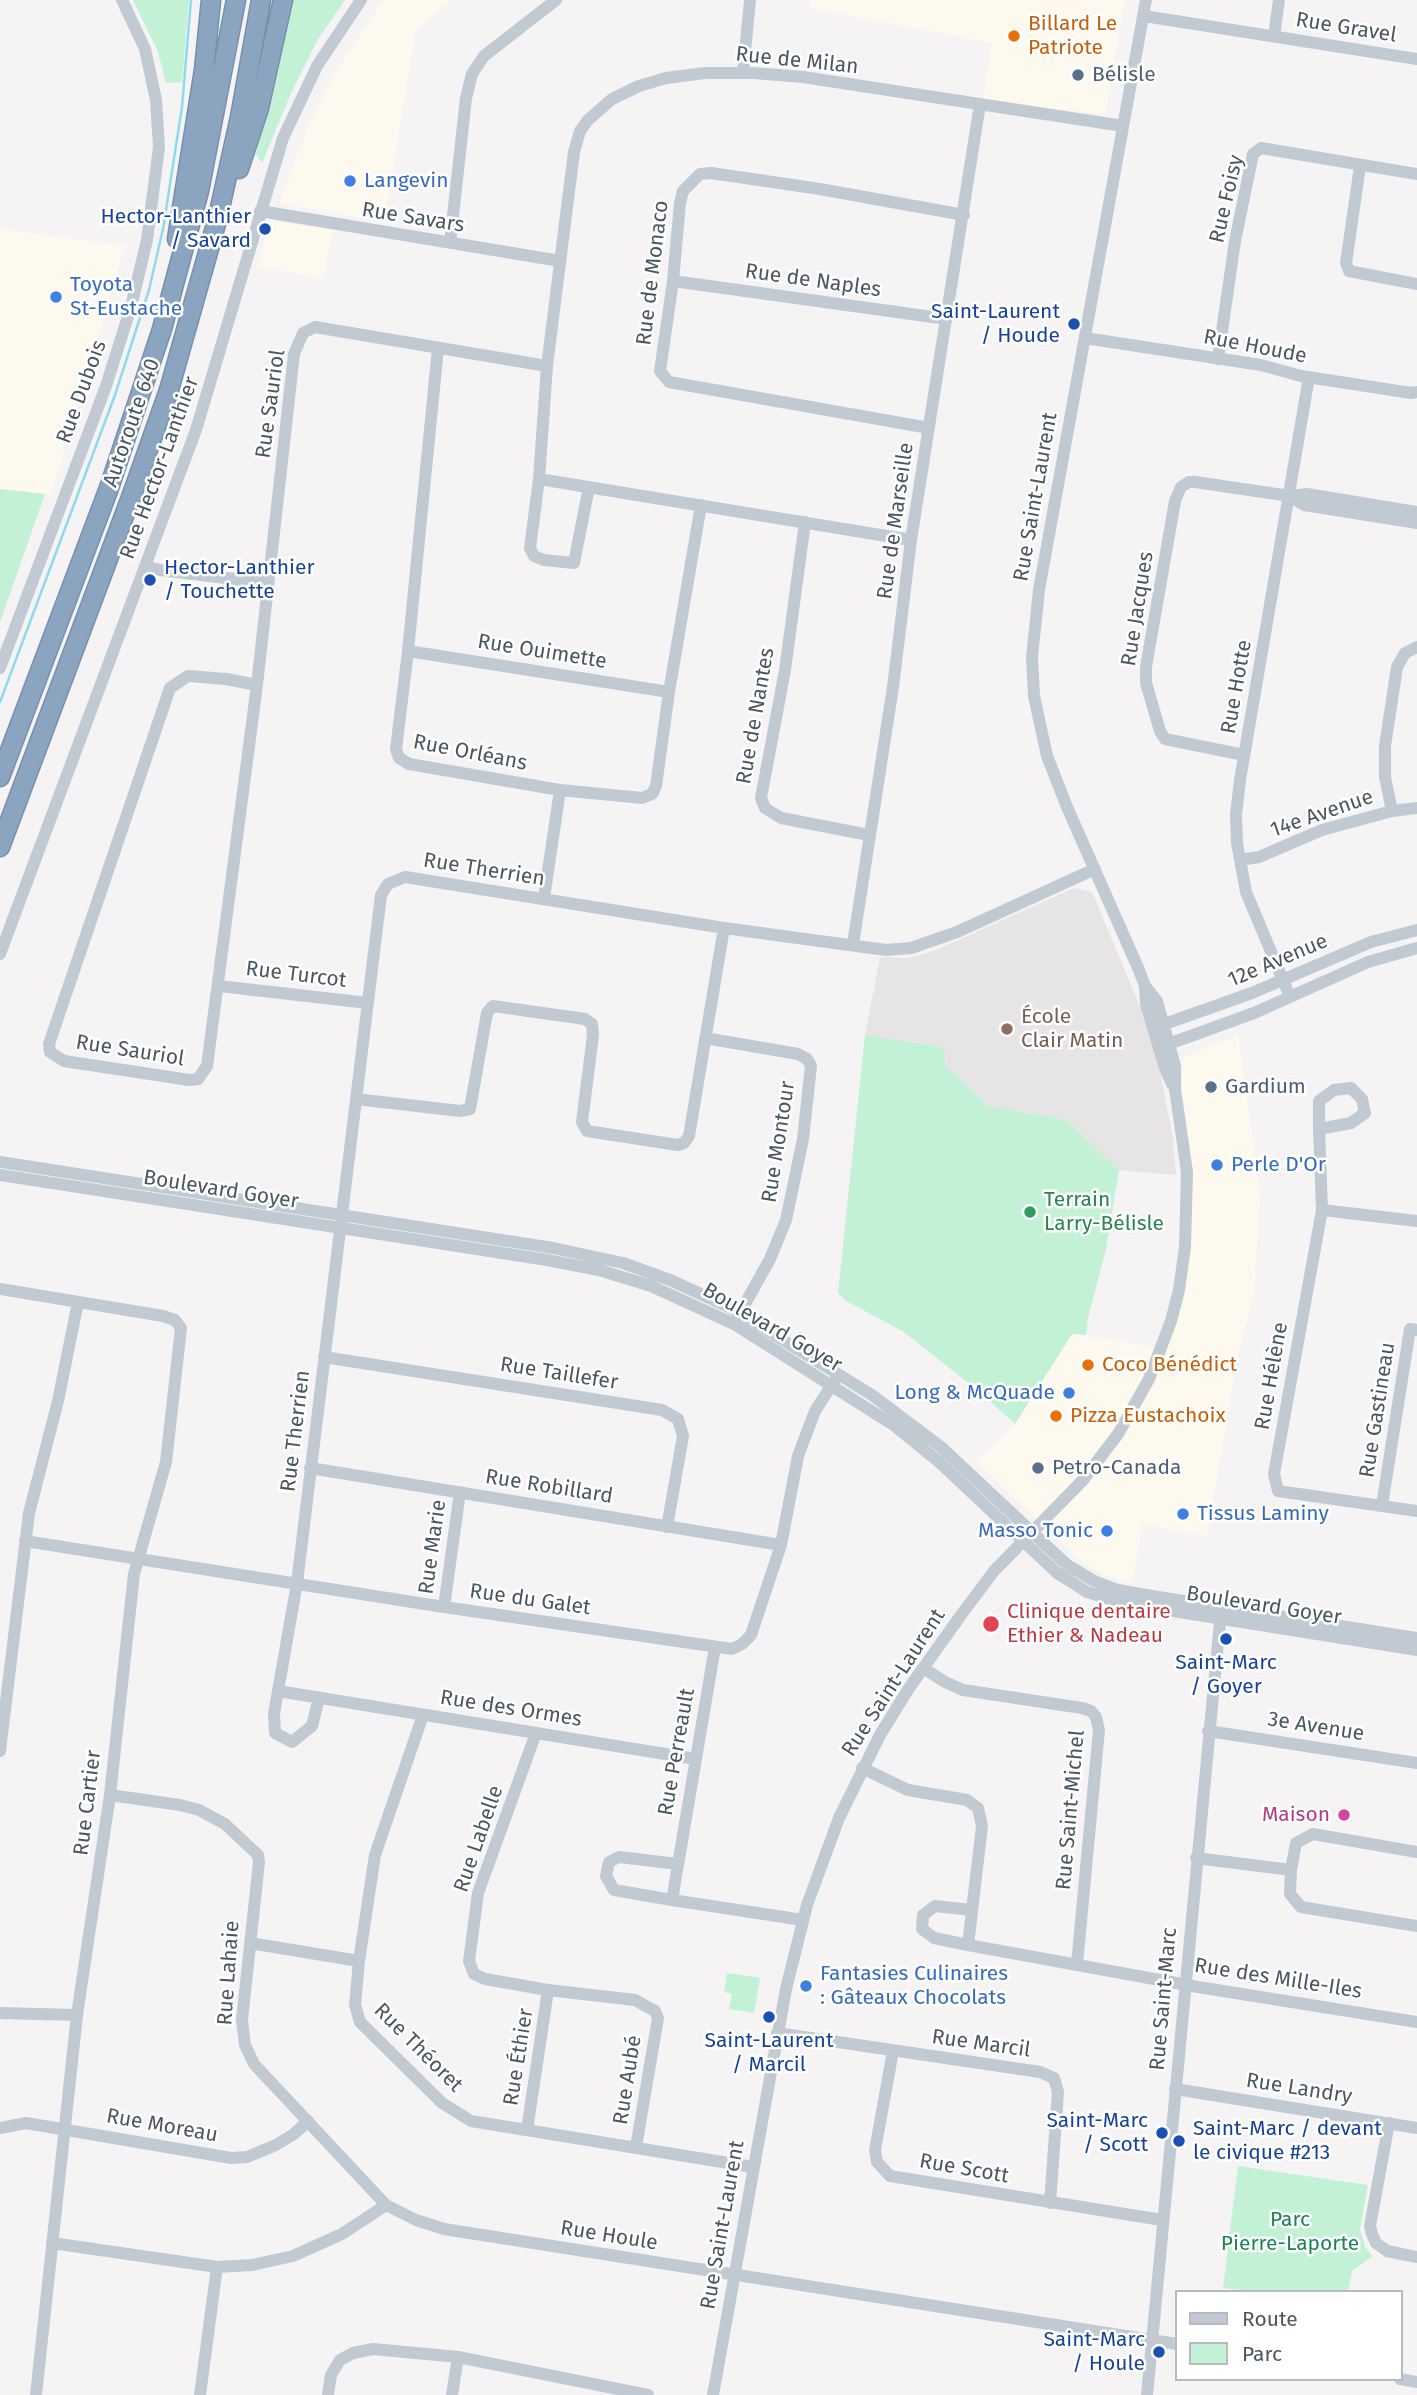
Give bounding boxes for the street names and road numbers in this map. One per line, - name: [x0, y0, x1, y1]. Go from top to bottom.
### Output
- street label: Rue Gravel: [1294, 8, 1398, 48]
- street label: Rue de Milan: [734, 42, 860, 80]
- street label: Rue Foisy: [1205, 153, 1249, 245]
- street label: Rue Savars: [360, 197, 466, 239]
- street label: Rue de Monaco: [632, 199, 674, 347]
- street label: Rue de Naples: [743, 259, 883, 303]
- street label: Rue Houde: [1201, 325, 1309, 369]
- street label: Rue Dubois: [52, 337, 112, 447]
- street label: Rue Sauriol: [251, 348, 291, 460]
- street label: Autoroute 640: [98, 355, 166, 491]
- street label: Rue Hector-Lanthier: [115, 373, 205, 563]
- street label: Rue Saint-Laurent: [1009, 411, 1063, 583]
- street label: Rue de Marseille: [873, 441, 919, 601]
- street label: Rue Jacques: [1117, 550, 1159, 668]
- street label: Rue Ouimette: [476, 629, 608, 675]
- street label: Rue Hotte: [1216, 638, 1258, 736]
- street label: Rue de Nantes: [732, 646, 780, 786]
- street label: Rue Orléans: [411, 730, 529, 776]
- street label: 14e Avenue: [1267, 785, 1377, 843]
- street label: Rue Therrien: [422, 848, 546, 892]
- street label: 12e Avenue: [1224, 929, 1332, 993]
- street label: Rue Turcot: [244, 956, 348, 994]
- street label: Rue Sauriol: [74, 1030, 186, 1072]
- street label: Rue Montour: [757, 1079, 801, 1205]
- street label: Boulevard Goyer: [142, 1165, 300, 1215]
- street label: Boulevard Goyer: [698, 1278, 846, 1378]
- street label: Rue Hélène: [1250, 1320, 1294, 1432]
- street label: Rue Gastineau: [1355, 1340, 1401, 1480]
- street label: Rue Taillefer: [498, 1352, 620, 1396]
- street label: Rue Therrien: [276, 1369, 316, 1493]
- street label: Rue Robillard: [483, 1464, 615, 1510]
- street label: Rue Marie: [414, 1498, 452, 1596]
- street label: Rue du Galet: [468, 1579, 592, 1621]
- street label: Boulevard Goyer: [1185, 1581, 1343, 1631]
- street label: Rue Saint-Laurent: [837, 1604, 951, 1762]
- street label: Rue des Ormes: [438, 1685, 584, 1733]
- street label: Rue Perreault: [653, 1686, 701, 1818]
- street label: 3e Avenue: [1266, 1707, 1366, 1747]
- street label: Rue Saint-Michel: [1051, 1729, 1091, 1891]
- street label: Rue Cartier: [69, 1749, 107, 1857]
- street label: Rue Labelle: [449, 1782, 509, 1896]
- street label: Rue Lahaie: [213, 1920, 245, 2026]
- street label: Rue Saint-Marc: [1145, 1926, 1183, 2072]
- street label: Rue des Mille-Iles: [1192, 1953, 1364, 2005]
- street label: Rue Théoret: [368, 1998, 468, 2098]
- street label: Rue Éthier: [499, 2007, 539, 2107]
- street label: Rue Marcil: [930, 2025, 1032, 2063]
- street label: Rue Aubé: [609, 2034, 647, 2126]
- street label: Rue Landry: [1244, 2068, 1354, 2110]
- street label: Rue Moreau: [104, 2104, 220, 2148]
- street label: Rue Saint-Laurent: [696, 2139, 750, 2311]
- street label: Rue Scott: [917, 2149, 1011, 2189]
- street label: Rue Houle: [559, 2216, 659, 2256]

